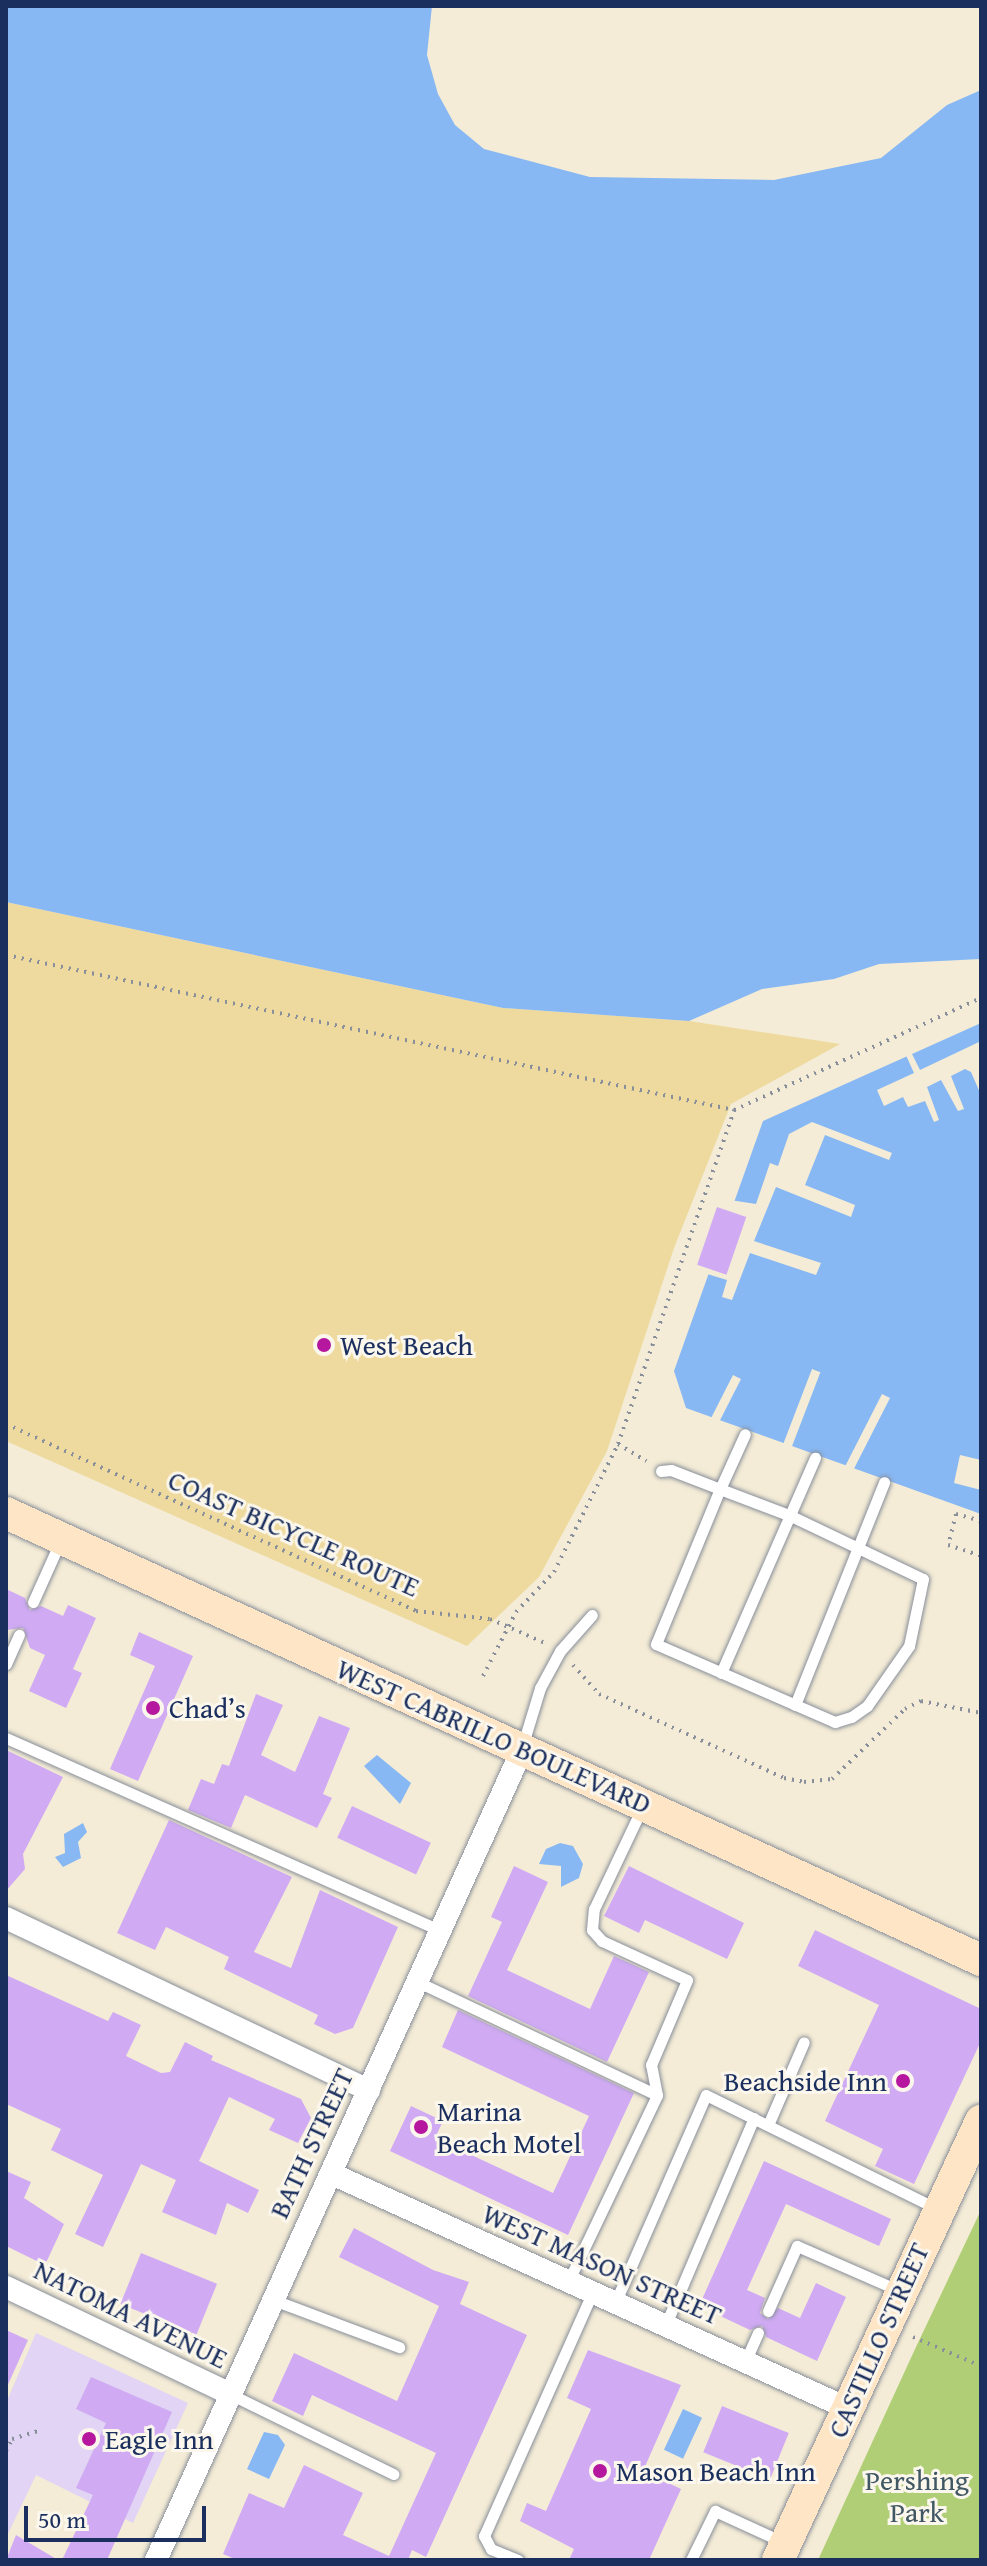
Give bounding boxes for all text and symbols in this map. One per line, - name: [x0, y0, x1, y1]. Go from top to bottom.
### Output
- place label: West Beach: [340, 1328, 473, 1362]
- marker: West Beach: [315, 1336, 333, 1354]
- street label: COAST BICYCLE ROUTE: [163, 1463, 425, 1603]
- street label: WEST CABRILLO BOULEVARD: [332, 1651, 656, 1821]
- place label: Chad’s: [169, 1691, 246, 1725]
- marker: Chad’s: [144, 1699, 162, 1717]
- street label: BATH STREET: [262, 2063, 360, 2223]
- place label: Beachside Inn: [724, 2064, 887, 2098]
- marker: Beachside Inn: [894, 2072, 912, 2090]
- place label: Marina Beach Motel: [437, 2094, 581, 2160]
- marker: Marina Beach Motel: [412, 2118, 430, 2136]
- street label: WEST MASON STREET: [477, 2196, 727, 2332]
- street label: CASTILLO STREET: [820, 2238, 936, 2442]
- street label: NATOMA AVENUE: [29, 2253, 233, 2375]
- place label: Eagle Inn: [105, 2422, 214, 2456]
- marker: Eagle Inn: [80, 2430, 98, 2448]
- place label: Mason Beach Inn: [616, 2454, 816, 2488]
- marker: Mason Beach Inn: [591, 2462, 609, 2480]
- park label: Pershing Park: [865, 2463, 969, 2529]
- scale bar: [28, 2490, 210, 2540]
- text: 50 m: [38, 2502, 86, 2537]

